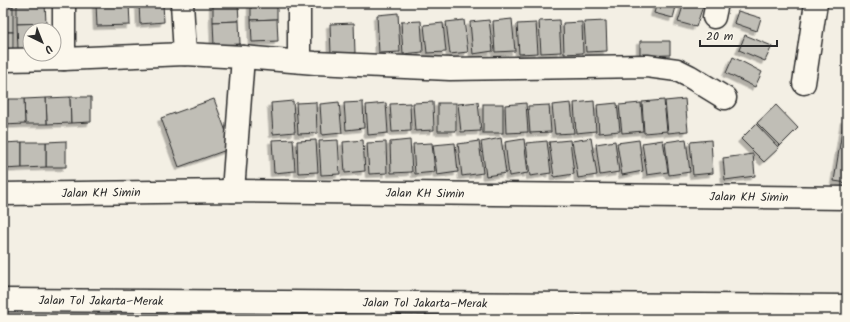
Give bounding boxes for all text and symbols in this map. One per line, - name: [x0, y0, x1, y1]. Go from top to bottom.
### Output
- north arrow: [22, 22, 62, 62]
- scale bar: [700, 22, 777, 48]
- text: 20 m: [706, 27, 734, 46]
- text: U: [39, 40, 57, 58]
- street label: Jalan KH Simin: [61, 183, 141, 203]
- street label: Jalan KH Simin: [385, 183, 465, 203]
- street label: Jalan KH Simin: [709, 187, 789, 207]
- street label: Jalan Tol Jakarta–Merak: [38, 291, 164, 311]
- street label: Jalan Tol Jakarta–Merak: [362, 293, 488, 313]

